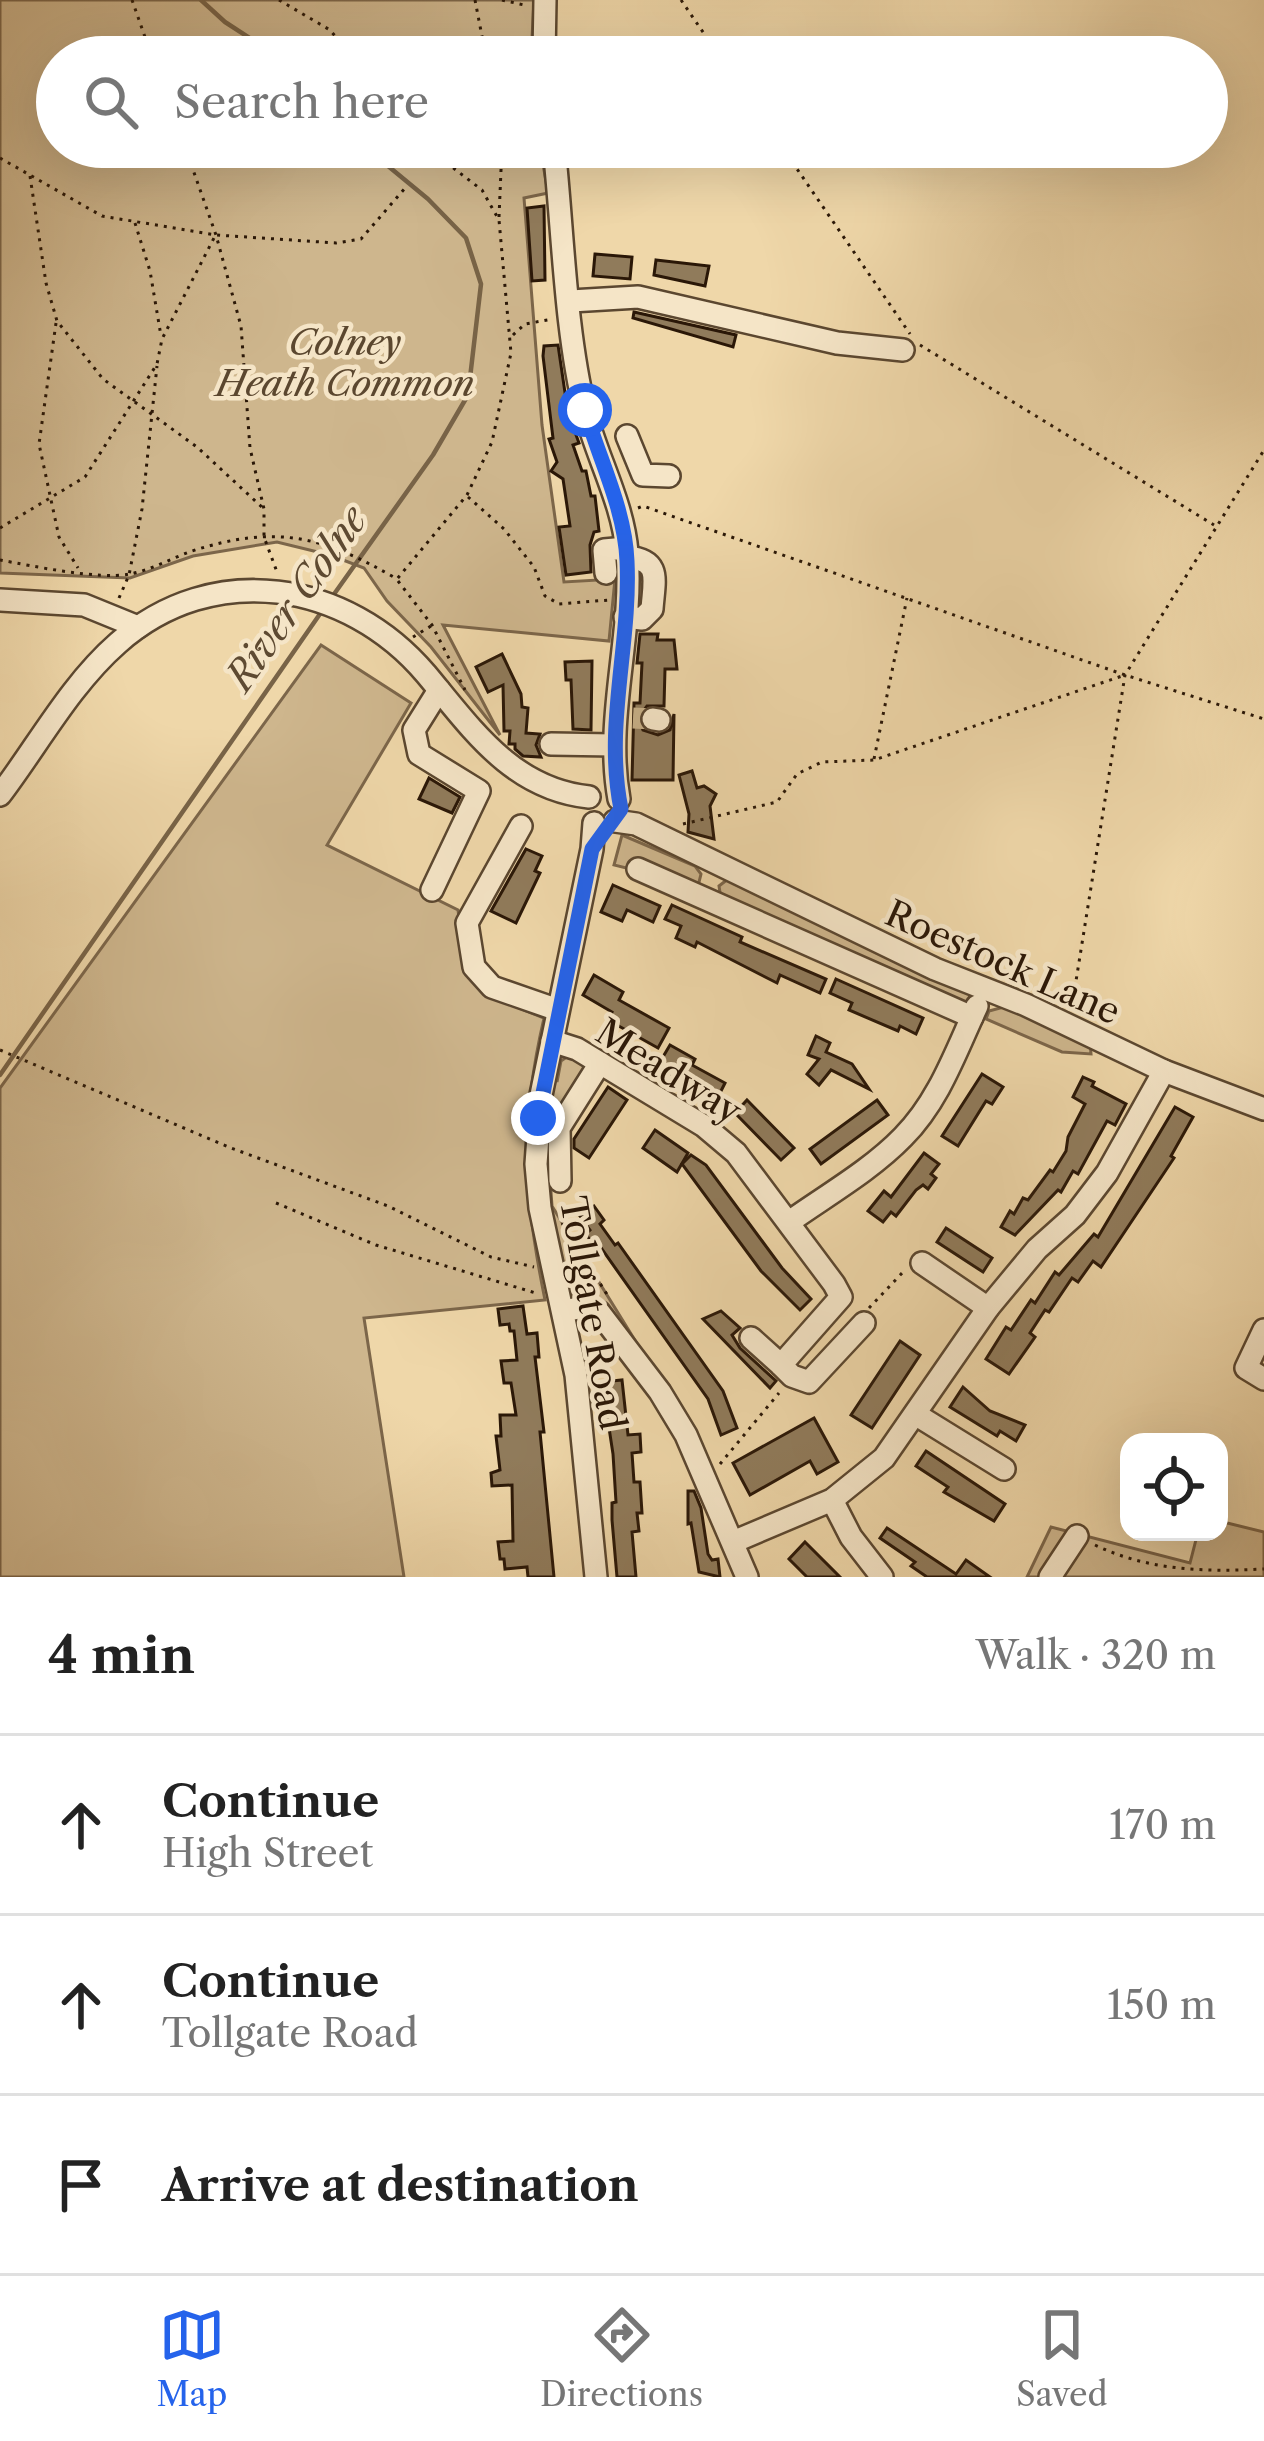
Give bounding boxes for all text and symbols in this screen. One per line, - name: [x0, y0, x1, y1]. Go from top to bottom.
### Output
- search box: [36, 36, 1228, 168]
- icon: search: [78, 69, 144, 135]
- text: Search here: [174, 74, 429, 130]
- park label: Colney Heath Common: [213, 320, 474, 405]
- route start: [558, 383, 612, 437]
- water label: River Colne: [213, 496, 378, 702]
- street label: Roestock Lane: [879, 891, 1127, 1033]
- street label: Meadway: [588, 1009, 751, 1133]
- route end: [511, 1091, 565, 1145]
- street label: Tollgate Road: [551, 1193, 635, 1433]
- map controls: [1120, 1433, 1228, 1541]
- button: locate: [1120, 1433, 1228, 1541]
- text: 4 min: [48, 1624, 195, 1686]
- text: Walk · 320 m: [976, 1631, 1216, 1679]
- text: Continue: [162, 1773, 379, 1829]
- icon: ahead: [48, 1792, 114, 1858]
- text: 170 m: [1109, 1801, 1216, 1849]
- text: High Street: [162, 1829, 373, 1877]
- text: Continue: [162, 1953, 379, 2009]
- icon: ahead: [48, 1972, 114, 2038]
- text: 150 m: [1107, 1981, 1216, 2029]
- text: Tollgate Road: [162, 2009, 418, 2057]
- icon: arrive: [48, 2152, 114, 2218]
- text: Arrive at destination: [162, 2157, 639, 2213]
- tab: Map: [156, 2302, 227, 2415]
- tab: Directions: [540, 2302, 703, 2415]
- tab: Saved: [1016, 2302, 1108, 2415]

